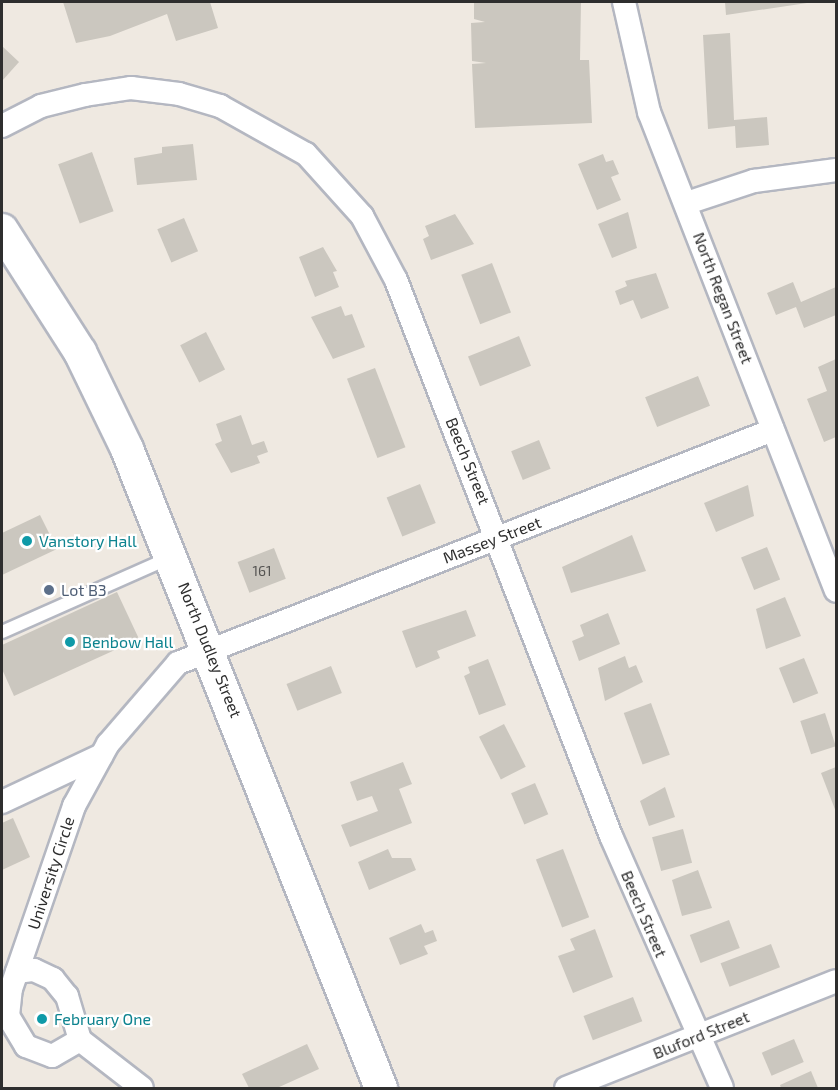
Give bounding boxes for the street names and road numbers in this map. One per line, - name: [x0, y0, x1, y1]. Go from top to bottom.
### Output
- street label: North Regan Street: [689, 230, 757, 366]
- street label: Beech Street: [442, 415, 494, 507]
- street label: Massey Street: [440, 512, 544, 568]
- street label: North Dudley Street: [174, 579, 246, 721]
- street label: University Circle: [24, 814, 78, 932]
- street label: Beech Street: [617, 868, 671, 960]
- street label: Bluford Street: [650, 1007, 752, 1063]

